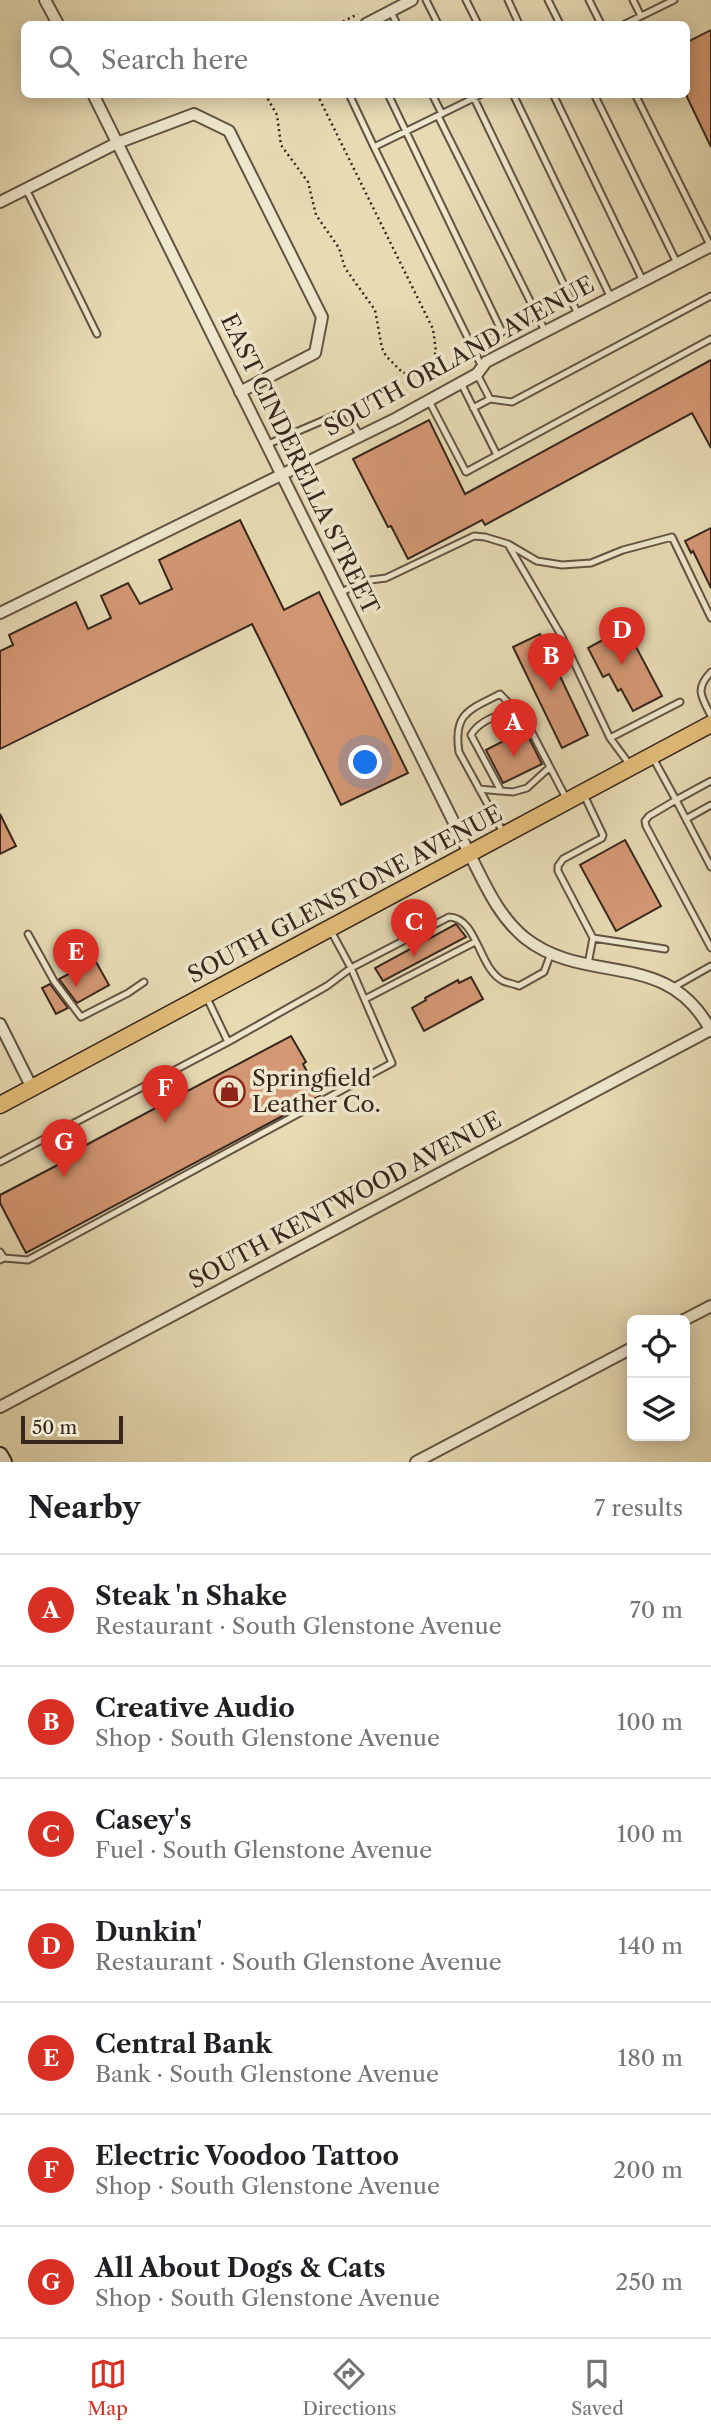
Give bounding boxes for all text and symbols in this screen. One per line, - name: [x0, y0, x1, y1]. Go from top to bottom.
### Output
- search box: [21, 21, 690, 98]
- icon: search: [45, 41, 83, 79]
- text: Search here: [101, 44, 248, 76]
- street label: SOUTH ORLAND AVENUE: [319, 270, 599, 442]
- street label: EAST CINDERELLA STREET: [215, 309, 385, 620]
- pin: D: [599, 607, 645, 665]
- pin: B: [528, 633, 574, 691]
- pin: A: [491, 699, 537, 757]
- your location: [348, 745, 382, 779]
- street label: SOUTH GLENSTONE AVENUE: [183, 799, 507, 989]
- pin: C: [391, 899, 437, 957]
- pin: E: [53, 929, 99, 987]
- place label: Springfield Leather Co.: [252, 1064, 381, 1118]
- pin: F: [142, 1065, 188, 1123]
- shop icon: Springfield Leather Co.: [212, 1074, 246, 1108]
- street label: SOUTH KENTWOOD AVENUE: [184, 1105, 506, 1295]
- pin: G: [41, 1119, 87, 1177]
- map controls: [627, 1315, 690, 1441]
- button: locate: [627, 1315, 690, 1378]
- button: layers: [627, 1378, 690, 1441]
- scale bar: [21, 1413, 122, 1445]
- text: 50 m: [32, 1416, 77, 1439]
- text: Nearby: [28, 1489, 141, 1526]
- text: 7 results: [594, 1494, 683, 1522]
- text: Steak 'n Shake: [95, 1580, 287, 1612]
- text: A: [42, 1596, 60, 1624]
- text: 70 m: [630, 1596, 683, 1624]
- text: Restaurant · South Glenstone Avenue: [95, 1612, 502, 1640]
- text: Creative Audio: [95, 1692, 295, 1724]
- text: B: [42, 1708, 60, 1736]
- text: 100 m: [617, 1708, 683, 1736]
- text: Shop · South Glenstone Avenue: [95, 1724, 440, 1752]
- text: Casey's: [95, 1804, 192, 1836]
- text: C: [42, 1820, 60, 1848]
- text: 100 m: [617, 1820, 683, 1848]
- text: Fuel · South Glenstone Avenue: [95, 1836, 432, 1864]
- text: Dunkin': [95, 1916, 202, 1948]
- text: D: [41, 1932, 61, 1960]
- text: 140 m: [618, 1932, 683, 1960]
- text: Restaurant · South Glenstone Avenue: [95, 1948, 502, 1976]
- text: Central Bank: [95, 2028, 272, 2060]
- text: E: [43, 2044, 59, 2072]
- text: 180 m: [618, 2044, 683, 2072]
- text: Bank · South Glenstone Avenue: [95, 2060, 439, 2088]
- text: Electric Voodoo Tattoo: [95, 2140, 399, 2172]
- text: F: [43, 2156, 59, 2184]
- text: 200 m: [613, 2156, 683, 2184]
- text: Shop · South Glenstone Avenue: [95, 2172, 440, 2200]
- text: All About Dogs & Cats: [95, 2252, 386, 2284]
- text: G: [41, 2268, 61, 2296]
- text: 250 m: [615, 2268, 683, 2296]
- text: Shop · South Glenstone Avenue: [95, 2284, 440, 2312]
- tab: Map: [87, 2355, 128, 2420]
- tab: Directions: [303, 2355, 396, 2420]
- tab: Saved: [571, 2355, 624, 2420]

